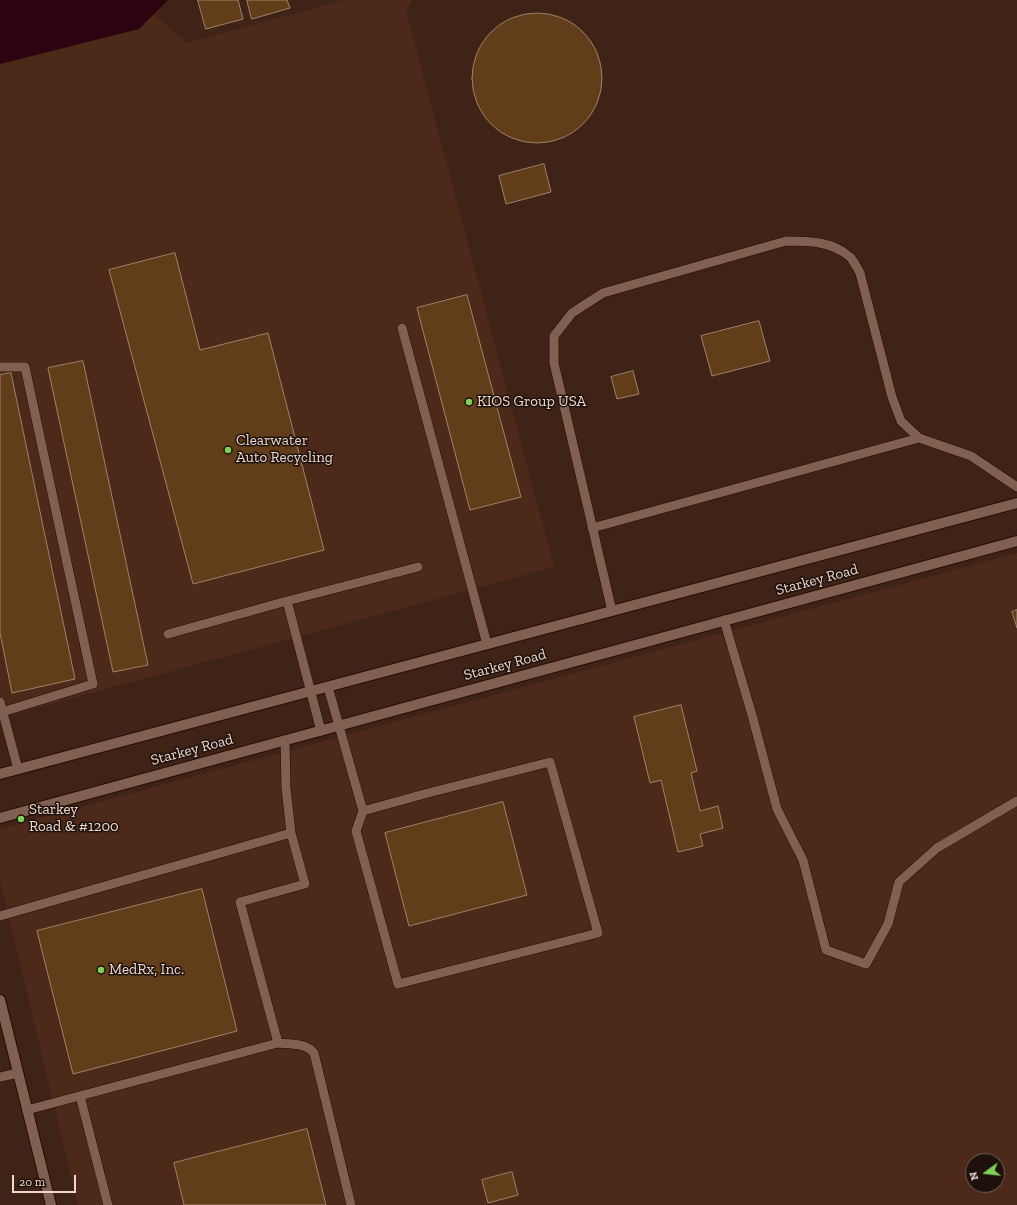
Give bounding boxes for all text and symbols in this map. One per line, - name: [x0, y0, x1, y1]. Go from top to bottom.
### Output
- place label: KIOS Group USA: [477, 393, 586, 411]
- marker: KIOS Group USA: [464, 397, 474, 407]
- place label: Clearwater Auto Recycling: [236, 432, 333, 467]
- marker: Clearwater Auto Recycling: [223, 445, 233, 455]
- street label: Starkey Road: [774, 560, 860, 600]
- street label: Starkey Road: [462, 645, 548, 685]
- street label: Starkey Road: [149, 730, 235, 770]
- place label: Starkey Road & #1200: [29, 801, 119, 836]
- marker: Starkey Road & #1200: [16, 814, 26, 824]
- place label: MedRx, Inc.: [109, 961, 184, 979]
- marker: MedRx, Inc.: [96, 965, 106, 975]
- north arrow: [965, 1153, 1005, 1193]
- scale bar: [14, 1167, 78, 1193]
- text: N: [967, 1170, 981, 1182]
- text: 20 m: [19, 1175, 45, 1189]

